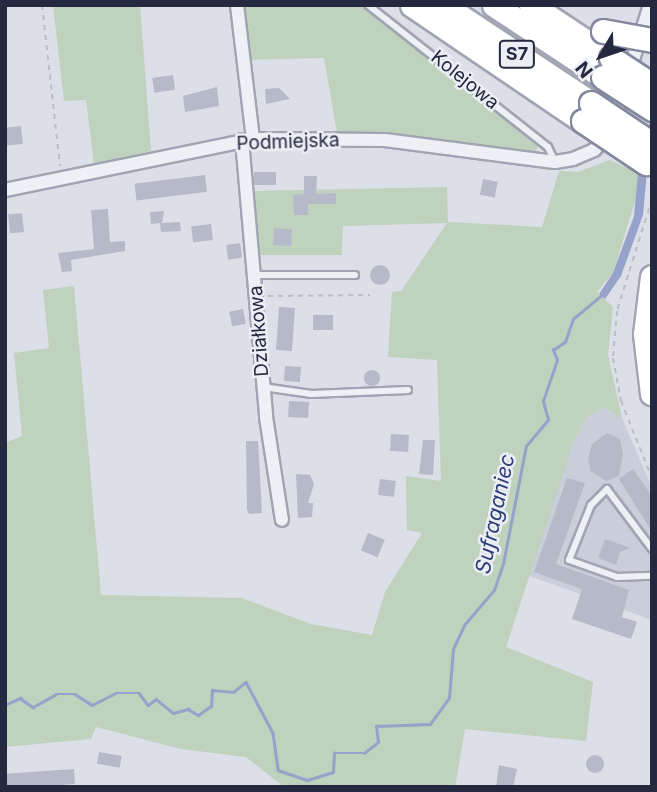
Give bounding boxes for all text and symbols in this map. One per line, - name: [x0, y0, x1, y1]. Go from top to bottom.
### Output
- north arrow: [566, 21, 636, 91]
- road number: S7: [498, 40, 536, 68]
- street label: Kolejowa: [426, 46, 504, 114]
- text: N: [571, 57, 598, 82]
- street label: Podmiejska: [236, 129, 340, 155]
- street label: Działkowa: [244, 285, 274, 377]
- water label: Sufraganiec: [470, 452, 520, 576]

